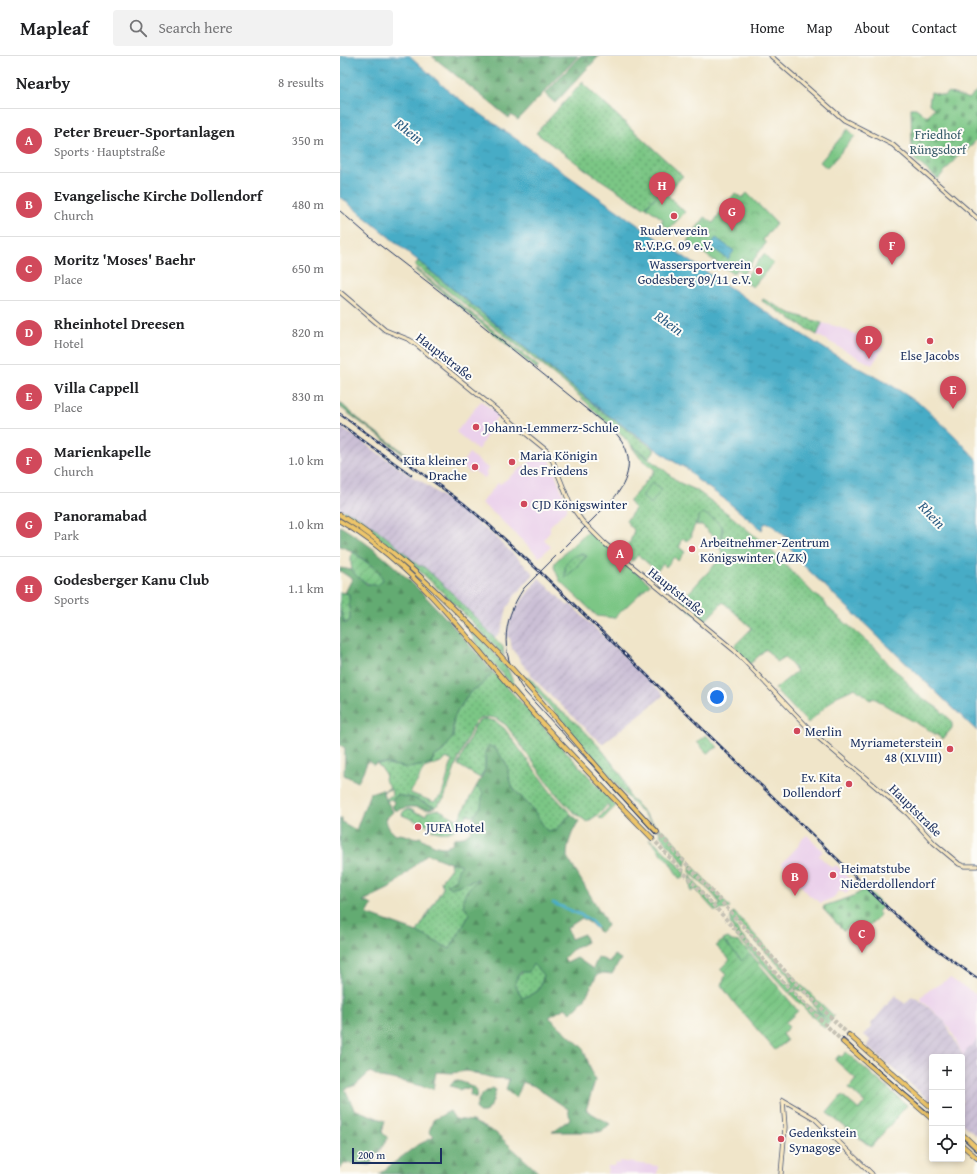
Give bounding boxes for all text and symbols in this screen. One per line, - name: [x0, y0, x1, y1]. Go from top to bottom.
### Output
- search box: [113, 10, 393, 46]
- text: Mapleaf: [20, 14, 89, 42]
- icon: search: [127, 17, 149, 39]
- text: Search here: [159, 17, 233, 38]
- text: Home: [750, 18, 785, 38]
- text: Map: [807, 18, 832, 38]
- text: About: [854, 18, 890, 38]
- text: Contact: [912, 18, 957, 38]
- text: Nearby: [16, 70, 70, 95]
- text: 8 results: [278, 73, 324, 92]
- water label: Rhein: [390, 113, 427, 148]
- text: Peter Breuer-Sportanlagen: [54, 121, 235, 142]
- park label: Friedhof Rüngsdorf: [910, 125, 968, 159]
- text: A: [25, 131, 33, 150]
- text: 350 m: [292, 131, 324, 150]
- text: Sports · Hauptstraße: [54, 142, 165, 161]
- pin: H: [649, 172, 675, 205]
- text: Evangelische Kirche Dollendorf: [54, 185, 262, 206]
- text: B: [25, 195, 33, 214]
- text: 480 m: [292, 195, 324, 214]
- pin: G: [719, 198, 745, 231]
- text: Church: [54, 206, 93, 225]
- marker: Ruderverein R.V.P.G. 09 e.V.: [669, 211, 679, 221]
- place label: Ruderverein R.V.P.G. 09 e.V.: [635, 221, 713, 255]
- pin: F: [879, 232, 905, 265]
- text: Moritz 'Moses' Baehr: [54, 249, 195, 270]
- place label: Wassersportverein Godesberg 09/11 e.V.: [638, 255, 752, 289]
- text: C: [25, 259, 33, 278]
- text: 650 m: [292, 259, 324, 278]
- marker: Wassersportverein Godesberg 09/11 e.V.: [754, 266, 764, 276]
- text: Place: [54, 270, 83, 289]
- water label: Rhein: [650, 305, 687, 340]
- text: Rheinhotel Dreesen: [54, 313, 185, 334]
- text: D: [25, 323, 33, 342]
- text: 820 m: [292, 323, 324, 342]
- pin: D: [856, 326, 882, 359]
- street label: Hauptstraße: [412, 328, 477, 385]
- text: Hotel: [54, 334, 84, 353]
- marker: Else Jacobs: [925, 336, 935, 346]
- place label: Else Jacobs: [901, 346, 959, 365]
- pin: E: [940, 376, 966, 409]
- text: Villa Cappell: [54, 377, 139, 398]
- text: E: [26, 387, 32, 406]
- text: 830 m: [292, 387, 324, 406]
- text: Place: [54, 398, 83, 417]
- place label: Johann-Lemmerz-Schule: [482, 418, 619, 437]
- marker: Johann-Lemmerz-Schule: [471, 422, 481, 432]
- text: Marienkapelle: [54, 441, 151, 462]
- place label: Maria Königin des Friedens: [520, 446, 598, 480]
- text: F: [26, 451, 32, 470]
- text: 1.0 km: [288, 451, 324, 470]
- place label: Kita kleiner Drache: [403, 451, 468, 485]
- marker: Maria Königin des Friedens: [507, 457, 517, 467]
- text: Church: [54, 462, 93, 481]
- marker: Kita kleiner Drache: [470, 462, 480, 472]
- place label: CJD Königswinter: [532, 495, 628, 514]
- water label: Rhein: [913, 496, 950, 533]
- marker: CJD Königswinter: [519, 499, 529, 509]
- text: Panoramabad: [54, 505, 147, 526]
- text: G: [25, 515, 33, 534]
- text: 1.0 km: [288, 515, 324, 534]
- text: Park: [54, 526, 79, 545]
- place label: Arbeitnehmer-Zentrum Königswinter (AZK): [700, 533, 830, 567]
- pin: A: [607, 540, 633, 573]
- marker: Arbeitnehmer-Zentrum Königswinter (AZK): [687, 544, 697, 554]
- street label: Hauptstraße: [644, 563, 709, 620]
- text: Godesberger Kanu Club: [54, 569, 209, 590]
- text: H: [24, 579, 34, 598]
- text: 1.1 km: [288, 579, 324, 598]
- text: Sports: [54, 590, 89, 609]
- your location: [707, 687, 727, 707]
- place label: Merlin: [805, 722, 842, 741]
- marker: Merlin: [792, 726, 802, 736]
- place label: Myriameterstein 48 (XLVIII): [850, 733, 943, 767]
- marker: Myriameterstein 48 (XLVIII): [945, 744, 955, 754]
- place label: Ev. Kita Dollendorf: [783, 768, 843, 802]
- marker: Ev. Kita Dollendorf: [844, 779, 854, 789]
- street label: Hauptstraße: [885, 780, 946, 841]
- place label: JUFA Hotel: [424, 818, 485, 837]
- marker: JUFA Hotel: [413, 822, 423, 832]
- place label: Heimatstube Niederdollendorf: [841, 859, 937, 893]
- pin: B: [782, 863, 808, 896]
- marker: Heimatstube Niederdollendorf: [828, 870, 838, 880]
- pin: C: [849, 920, 875, 953]
- map controls: [929, 1054, 965, 1162]
- button: +: [929, 1054, 965, 1090]
- button: −: [929, 1090, 965, 1126]
- place label: Gedenkstein Synagoge: [789, 1123, 857, 1157]
- button: locate: [929, 1126, 965, 1162]
- marker: Gedenkstein Synagoge: [776, 1134, 786, 1144]
- scale bar: [352, 1146, 442, 1165]
- text: 200 m: [358, 1147, 385, 1163]

